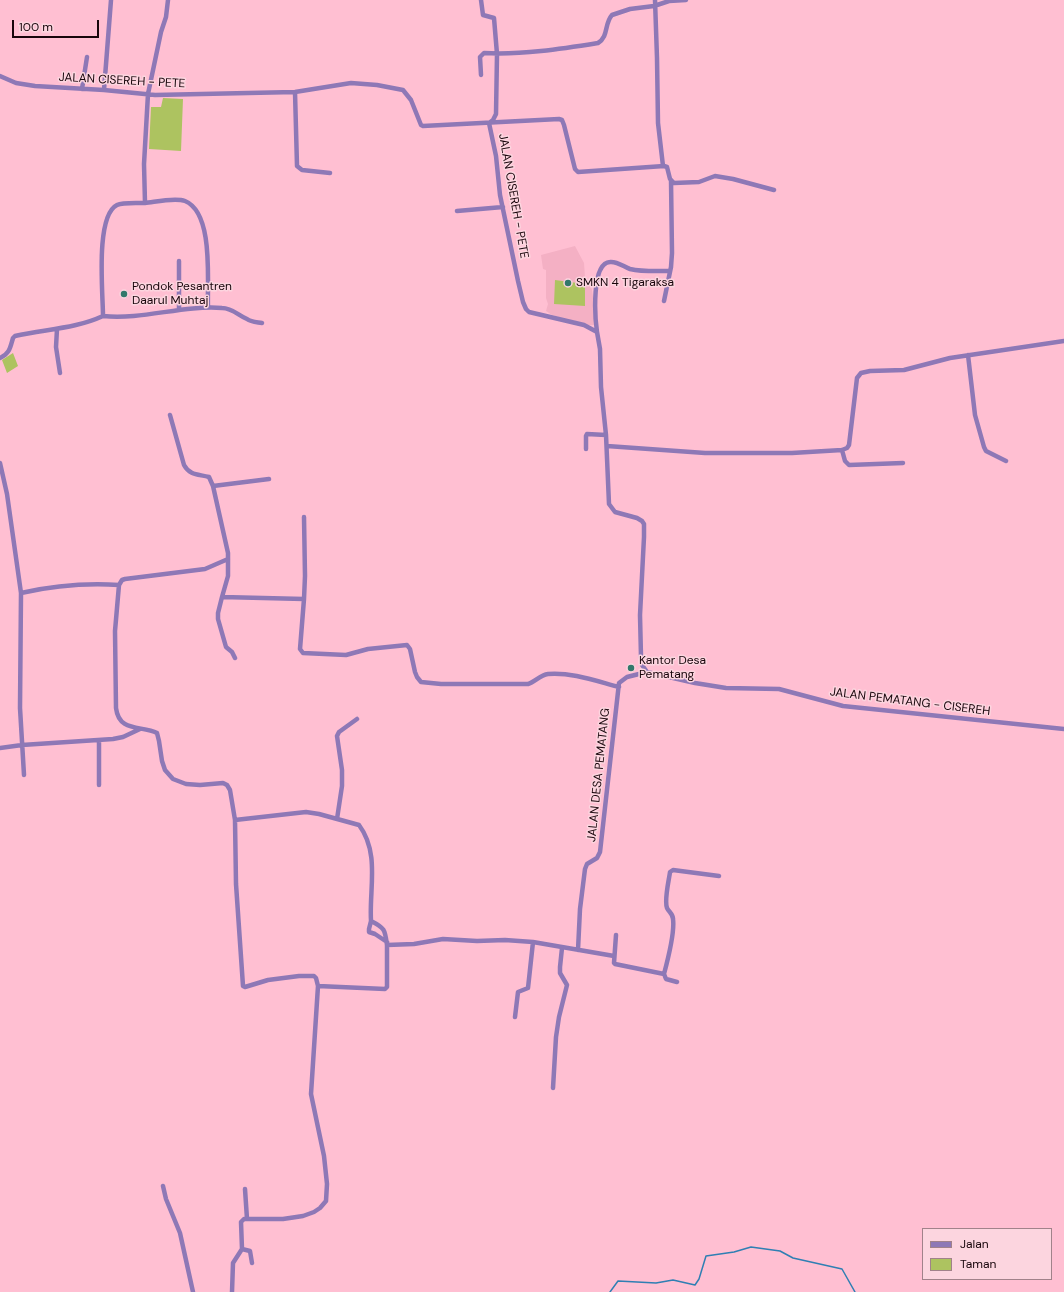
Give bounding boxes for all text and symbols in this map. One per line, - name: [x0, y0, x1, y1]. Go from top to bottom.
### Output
- scale bar: [14, 12, 101, 38]
- text: 100 m: [19, 19, 53, 35]
- street label: JALAN CISEREH - PETE: [58, 70, 186, 92]
- street label: JALAN CISEREH - PETE: [495, 132, 531, 260]
- place label: SMKN 4 Tigaraksa: [576, 276, 674, 290]
- marker: SMKN 4 Tigaraksa: [563, 278, 573, 288]
- place label: Pondok Pesantren Daarul Muhtaj: [132, 280, 232, 308]
- marker: Pondok Pesantren Daarul Muhtaj: [119, 289, 129, 299]
- place label: Kantor Desa Pematang: [639, 654, 706, 682]
- marker: Kantor Desa Pematang: [626, 663, 636, 673]
- street label: JALAN PEMATANG - CISEREH: [829, 685, 991, 719]
- street label: JALAN DESA PEMATANG: [585, 707, 613, 843]
- legend: [922, 1228, 1052, 1280]
- text: Jalan: [960, 1236, 989, 1252]
- text: Taman: [960, 1256, 996, 1272]

